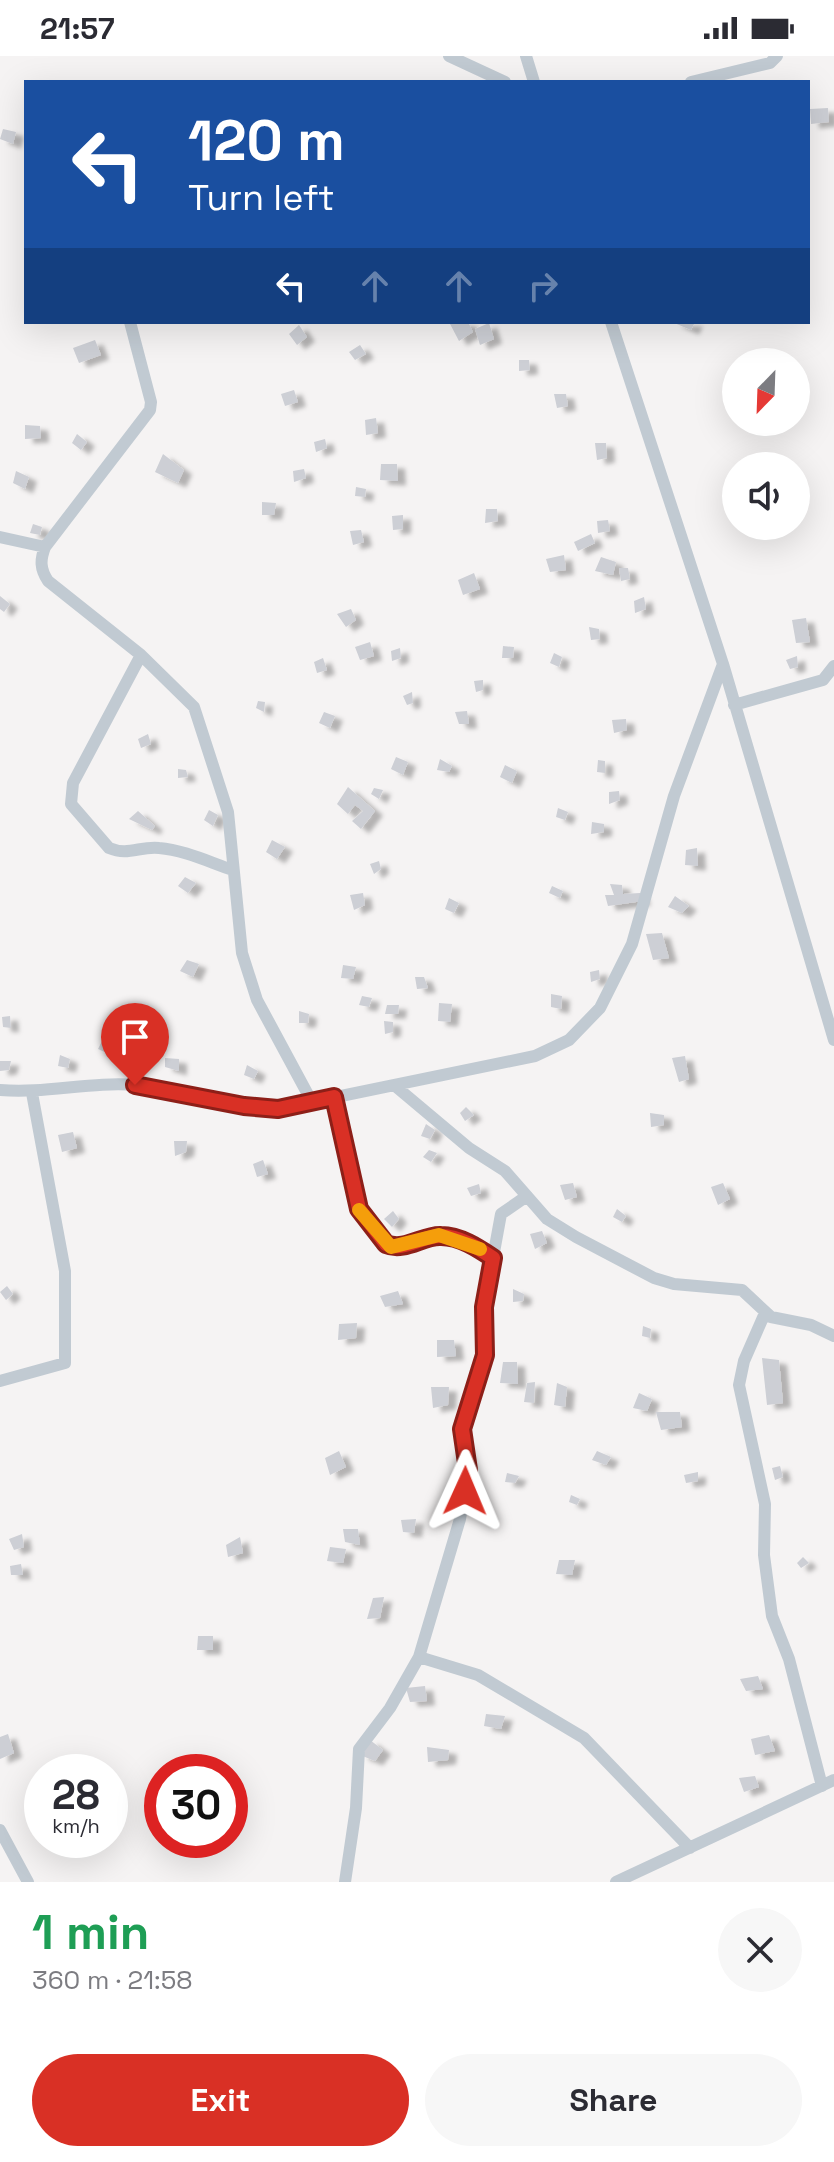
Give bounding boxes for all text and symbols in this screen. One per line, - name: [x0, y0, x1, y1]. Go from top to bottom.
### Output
- text: 21:57: [40, 9, 115, 48]
- text: 120 m: [188, 105, 345, 176]
- icon: left: [56, 112, 160, 216]
- text: Turn left: [188, 175, 335, 221]
- icon: left: [269, 264, 313, 308]
- icon: ahead: [353, 264, 397, 308]
- icon: ahead: [437, 264, 481, 308]
- icon: right: [521, 264, 565, 308]
- north arrow: [722, 348, 810, 436]
- map controls: [722, 348, 810, 540]
- button: sound: [722, 452, 810, 540]
- pin: [101, 1003, 169, 1085]
- icon: arrive: [113, 1015, 157, 1059]
- position arrow: [423, 1449, 507, 1533]
- speed limit sign: 30: [144, 1754, 248, 1858]
- text: 28: [52, 1770, 100, 1821]
- text: km/h: [52, 1813, 100, 1839]
- text: 1 min: [32, 1902, 149, 1963]
- button: close: [718, 1908, 802, 1992]
- text: 360 m · 21:58: [32, 1963, 192, 1997]
- button: Exit: [32, 2054, 409, 2146]
- button: Share: [425, 2054, 802, 2146]

